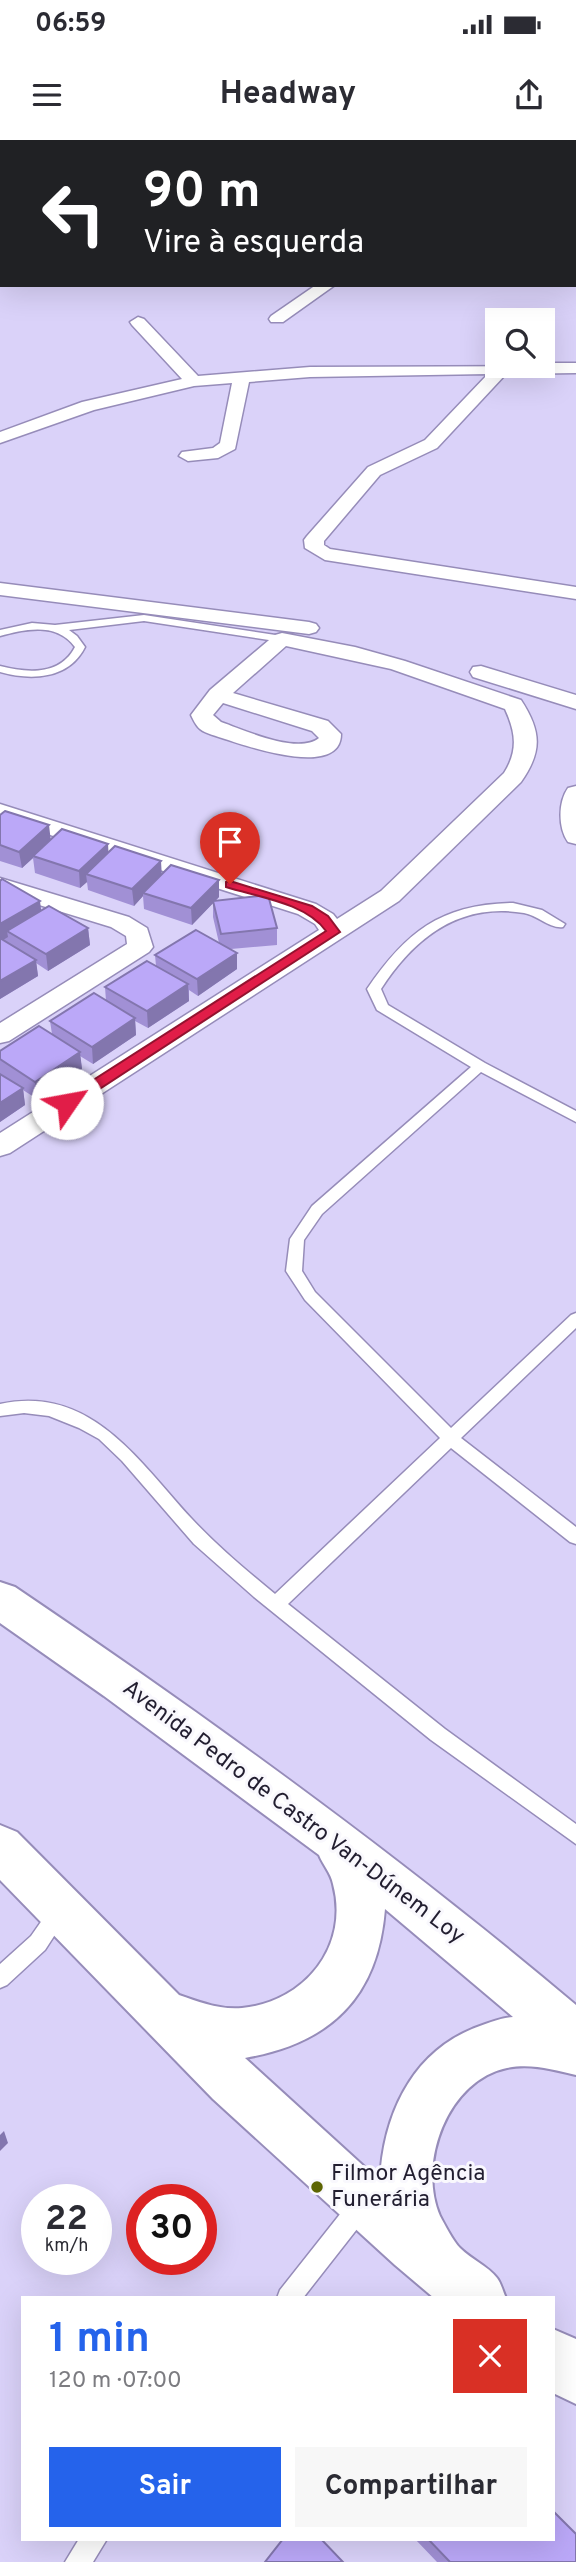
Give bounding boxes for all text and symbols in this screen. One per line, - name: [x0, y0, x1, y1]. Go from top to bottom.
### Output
- text: 06:59: [35, 8, 106, 41]
- text: Headway: [220, 75, 356, 115]
- icon: menu: [28, 76, 66, 114]
- icon: share: [510, 76, 548, 114]
- text: 90 m: [143, 163, 261, 225]
- icon: left: [28, 168, 119, 259]
- text: Vire à esquerda: [143, 224, 364, 264]
- map controls: [485, 308, 555, 378]
- button: search: [485, 308, 555, 378]
- pin: [200, 812, 260, 884]
- icon: arrive: [211, 823, 249, 861]
- position arrow: [30, 1066, 104, 1140]
- street label: Avenida Pedro de Castro Van-Dúnem Loy: [116, 1675, 470, 1951]
- place label: Filmor Agência Funerária: [331, 2160, 485, 2215]
- marker: Filmor Agência Funerária: [309, 2179, 325, 2195]
- speed limit sign: 30: [126, 2184, 217, 2275]
- text: 22: [45, 2198, 88, 2242]
- text: km/h: [45, 2235, 88, 2258]
- text: 1 min: [49, 2314, 150, 2367]
- button: close: [453, 2319, 527, 2393]
- text: 120 m · 07:00: [49, 2367, 182, 2396]
- button: Sair: [49, 2447, 281, 2527]
- button: Compartilhar: [295, 2447, 527, 2527]

